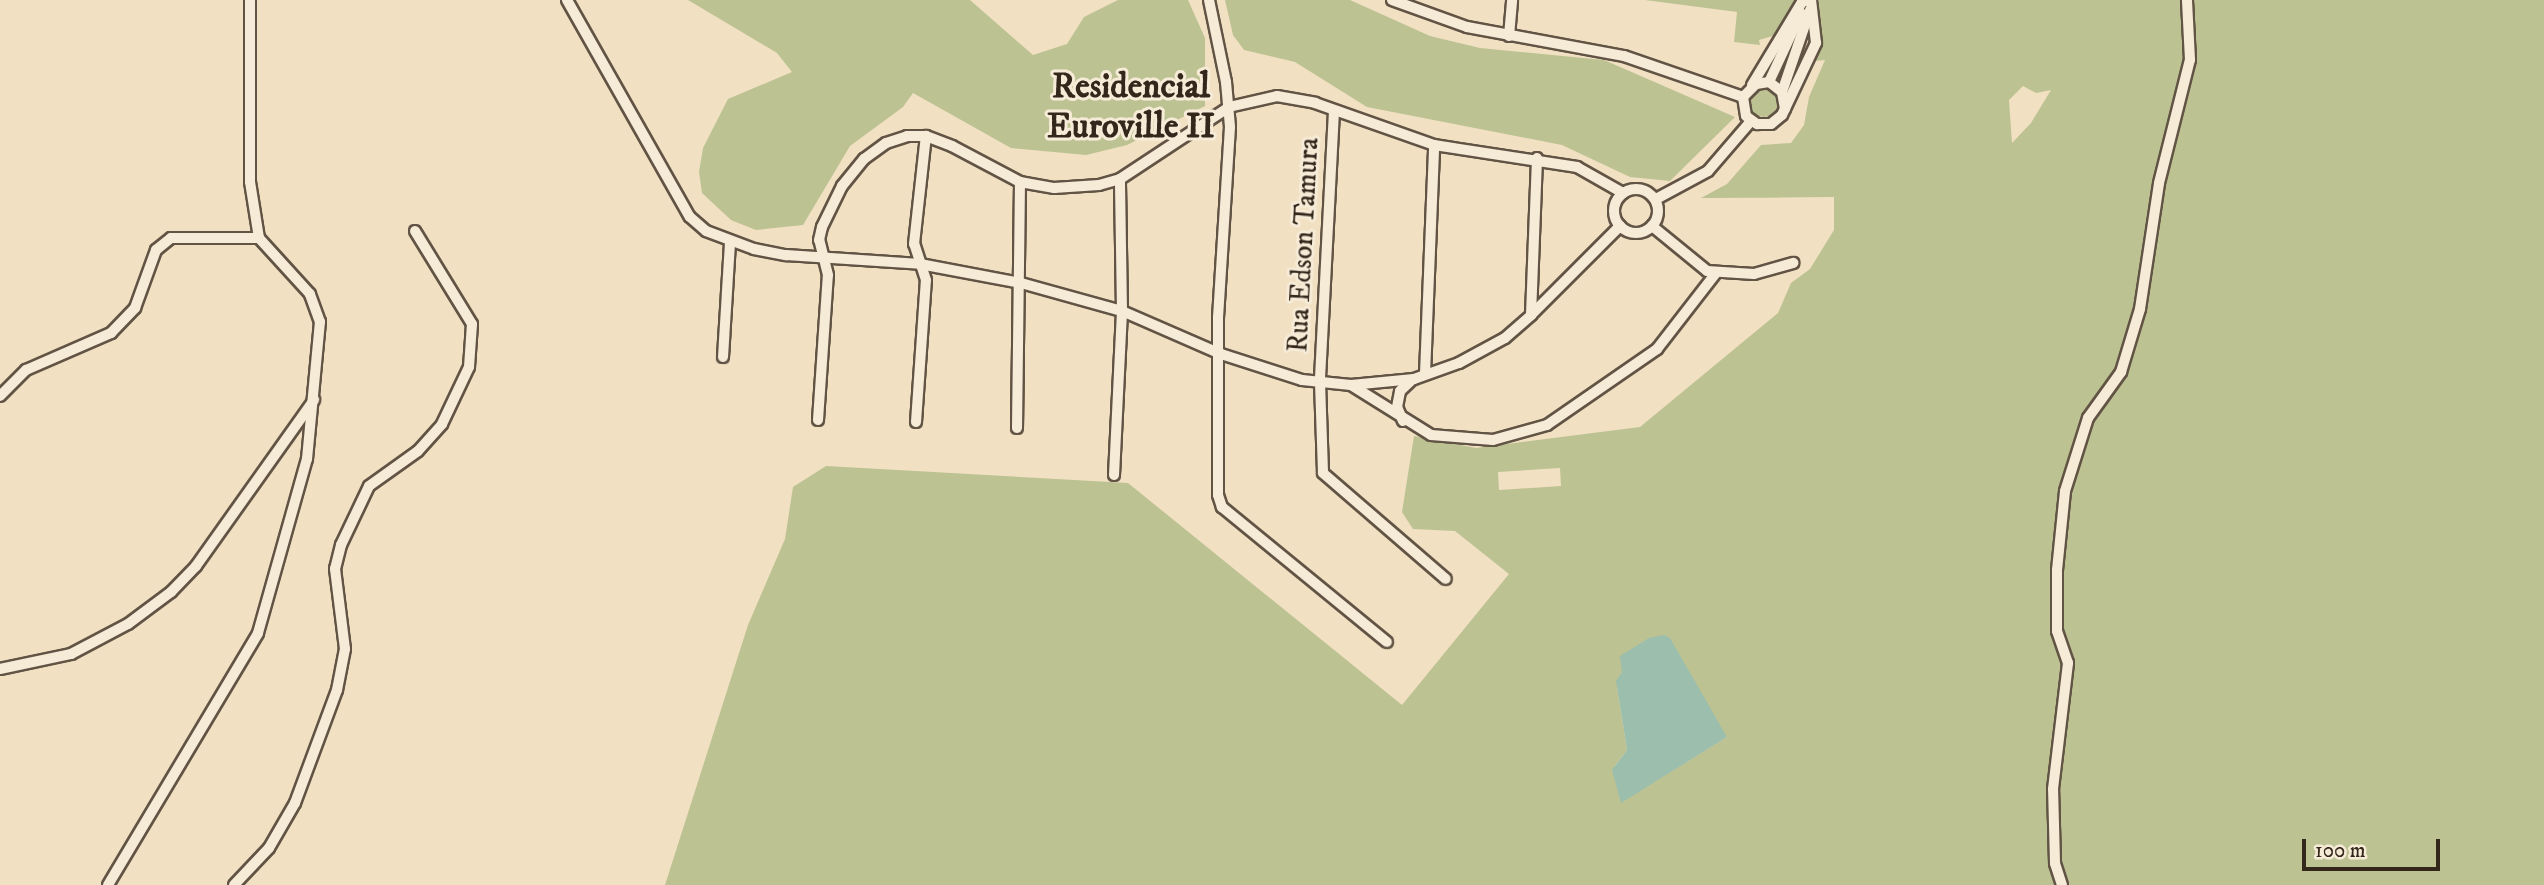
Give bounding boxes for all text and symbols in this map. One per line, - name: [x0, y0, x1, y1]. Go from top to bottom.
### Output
- district label: Residencial Euroville II: [1047, 66, 1215, 148]
- street label: Rua Edson Tamura: [1282, 137, 1326, 353]
- scale bar: [2306, 826, 2444, 870]
- text: 100 m: [2315, 838, 2366, 864]

